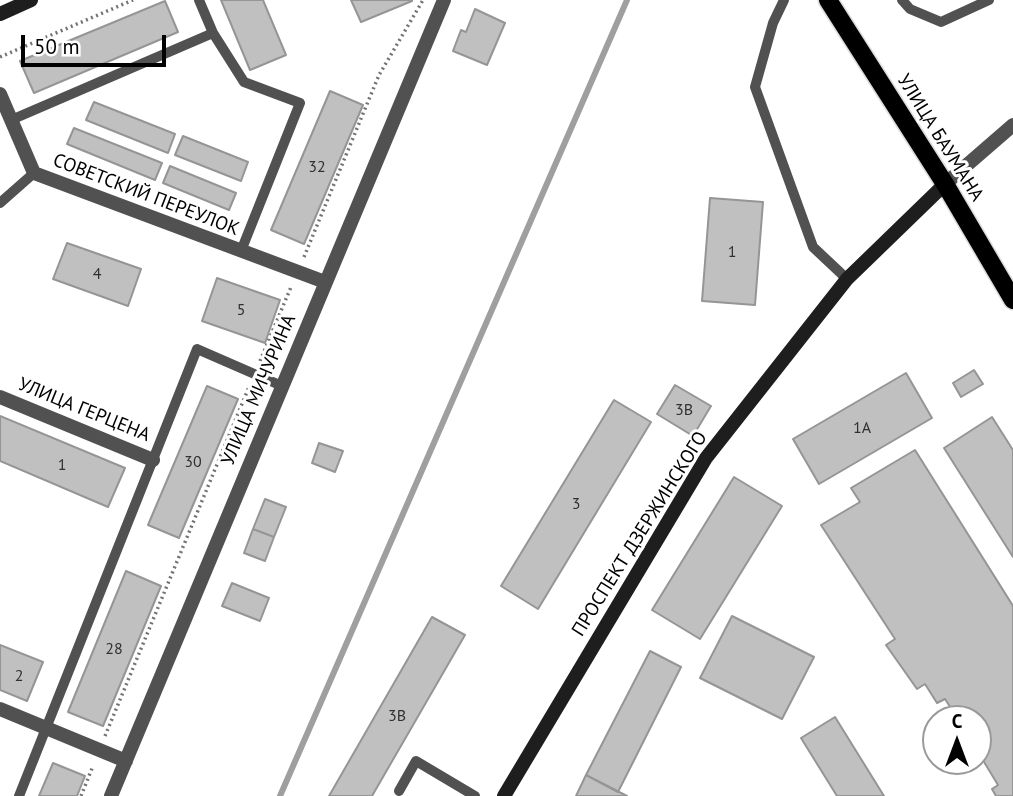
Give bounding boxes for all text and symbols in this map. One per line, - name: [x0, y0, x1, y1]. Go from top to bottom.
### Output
- scale bar: [24, 21, 170, 65]
- text: 50 m: [34, 33, 80, 60]
- street label: УЛИЦА БАУМАНА: [892, 70, 988, 206]
- street label: СОВЕТСКИЙ ПЕРЕУЛОК: [50, 149, 242, 241]
- house number: 32: [308, 157, 326, 177]
- house number: 1: [728, 242, 736, 262]
- house number: 4: [93, 264, 101, 284]
- house number: 5: [237, 300, 245, 320]
- street label: УЛИЦА МИЧУРИНА: [217, 311, 301, 469]
- street label: УЛИЦА ГЕРЦЕНА: [15, 373, 153, 447]
- house number: 3В: [675, 400, 693, 420]
- house number: 1А: [853, 418, 871, 438]
- street label: ПРОСПЕКТ ДЗЕРЖИНСКОГО: [568, 427, 712, 641]
- house number: 30: [184, 452, 202, 472]
- house number: 1: [58, 455, 66, 475]
- house number: 3: [572, 494, 580, 514]
- house number: 28: [105, 639, 123, 659]
- house number: 2: [15, 666, 23, 686]
- north arrow: [922, 705, 992, 775]
- house number: 3В: [388, 706, 406, 726]
- text: С: [952, 709, 962, 733]

